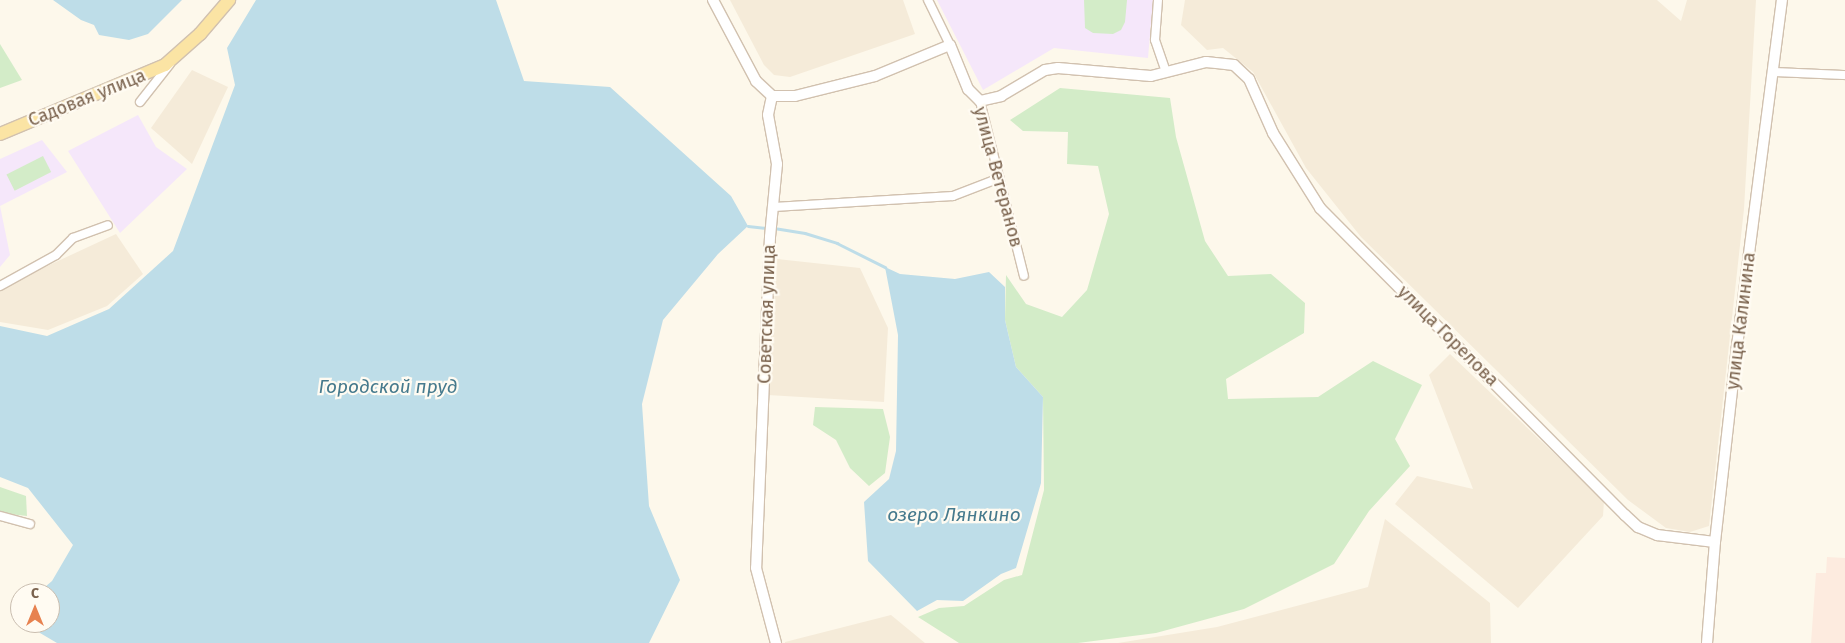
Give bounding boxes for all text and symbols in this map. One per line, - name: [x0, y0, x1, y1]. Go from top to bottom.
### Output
- street label: Садовая улица: [25, 65, 149, 131]
- street label: улица Ветеранов: [969, 104, 1027, 250]
- street label: Советская улица: [754, 244, 780, 384]
- street label: улица Калинина: [1722, 251, 1760, 391]
- street label: улица Горелова: [1393, 281, 1503, 391]
- water label: Городской пруд: [318, 376, 458, 398]
- water label: озеро Лянкино: [887, 504, 1021, 526]
- north arrow: [10, 583, 60, 633]
- text: С: [31, 585, 39, 602]

